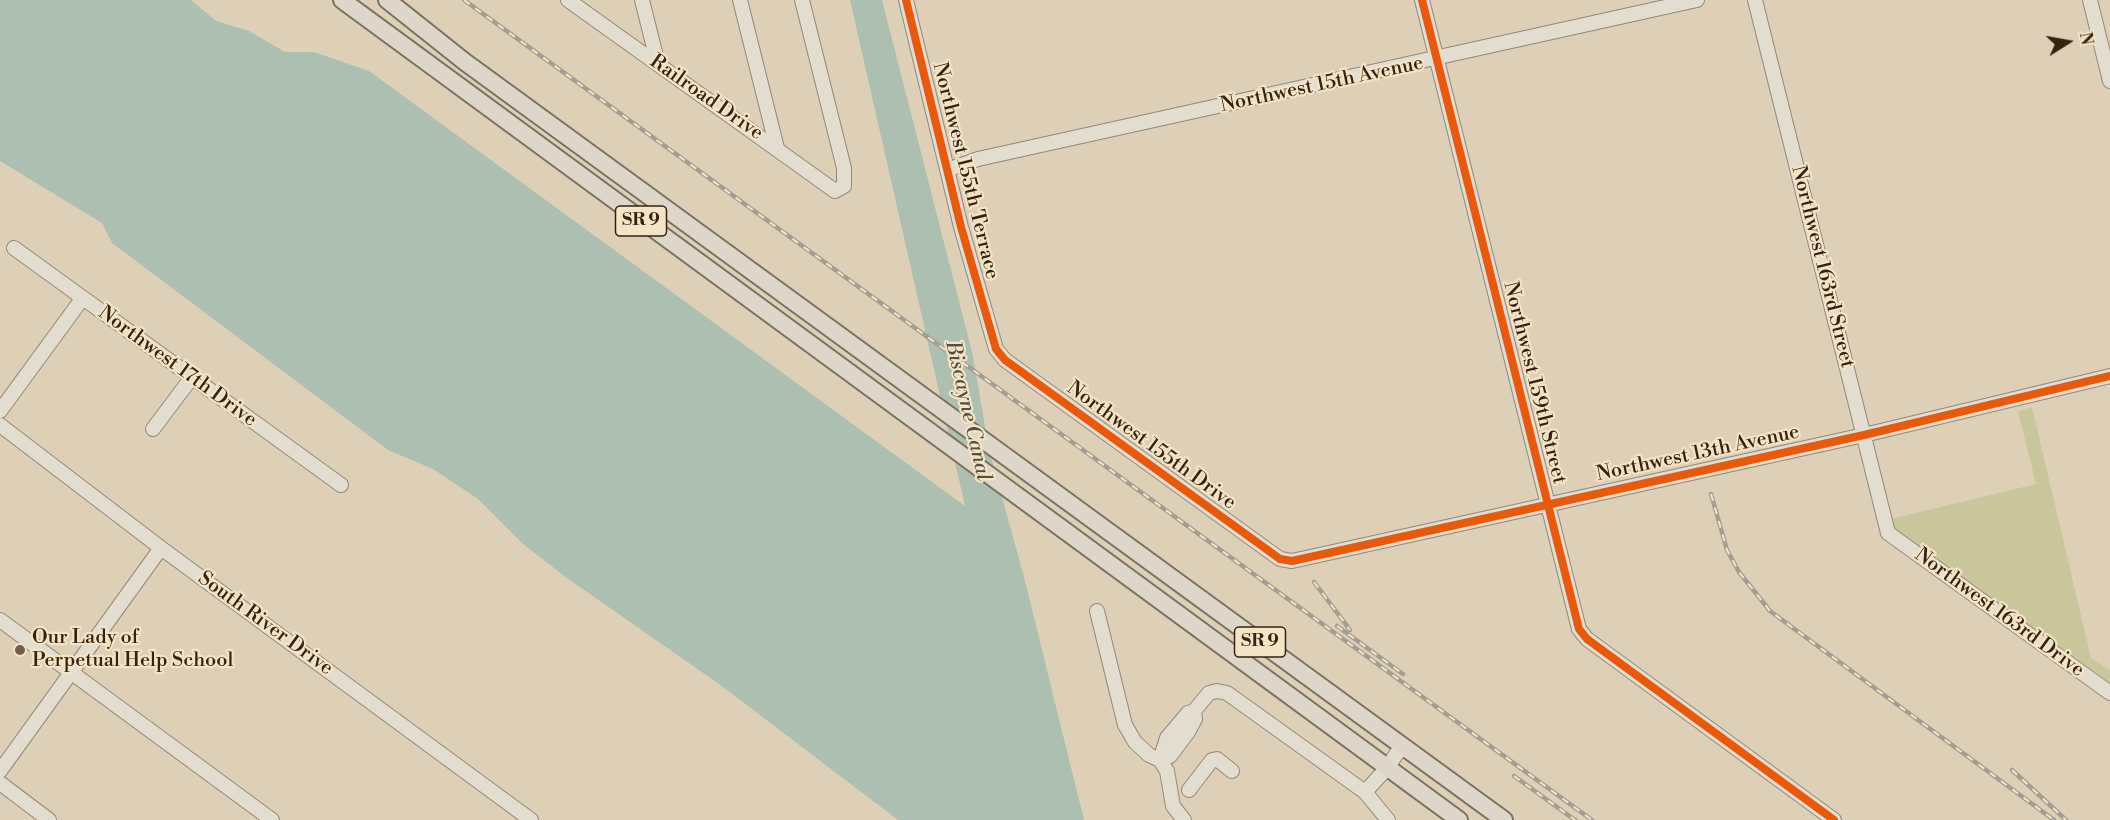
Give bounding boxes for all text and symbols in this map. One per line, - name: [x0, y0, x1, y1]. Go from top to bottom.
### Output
- north arrow: [2038, 12, 2098, 72]
- text: N: [2075, 30, 2097, 47]
- street label: Railroad Drive: [645, 50, 767, 146]
- street label: Northwest 15th Avenue: [1218, 52, 1426, 118]
- street label: Northwest 155th Terrace: [926, 60, 1004, 282]
- street label: Northwest 163rd Street: [1785, 163, 1859, 371]
- road number: SR 9: [616, 206, 666, 236]
- street label: Northwest 159th Street: [1497, 279, 1571, 487]
- street label: Northwest 17th Drive: [93, 301, 261, 433]
- water label: Biscayne Canal: [939, 338, 995, 484]
- street label: Northwest 155th Drive: [1062, 377, 1240, 515]
- street label: Northwest 13th Avenue: [1594, 421, 1802, 487]
- street label: Northwest 163rd Drive: [1909, 543, 2089, 683]
- street label: South River Drive: [193, 567, 337, 681]
- place label: Our Lady of Perpetual Help School: [32, 626, 233, 673]
- road number: SR 9: [1234, 627, 1286, 657]
- marker: Our Lady of Perpetual Help School: [13, 643, 27, 657]

